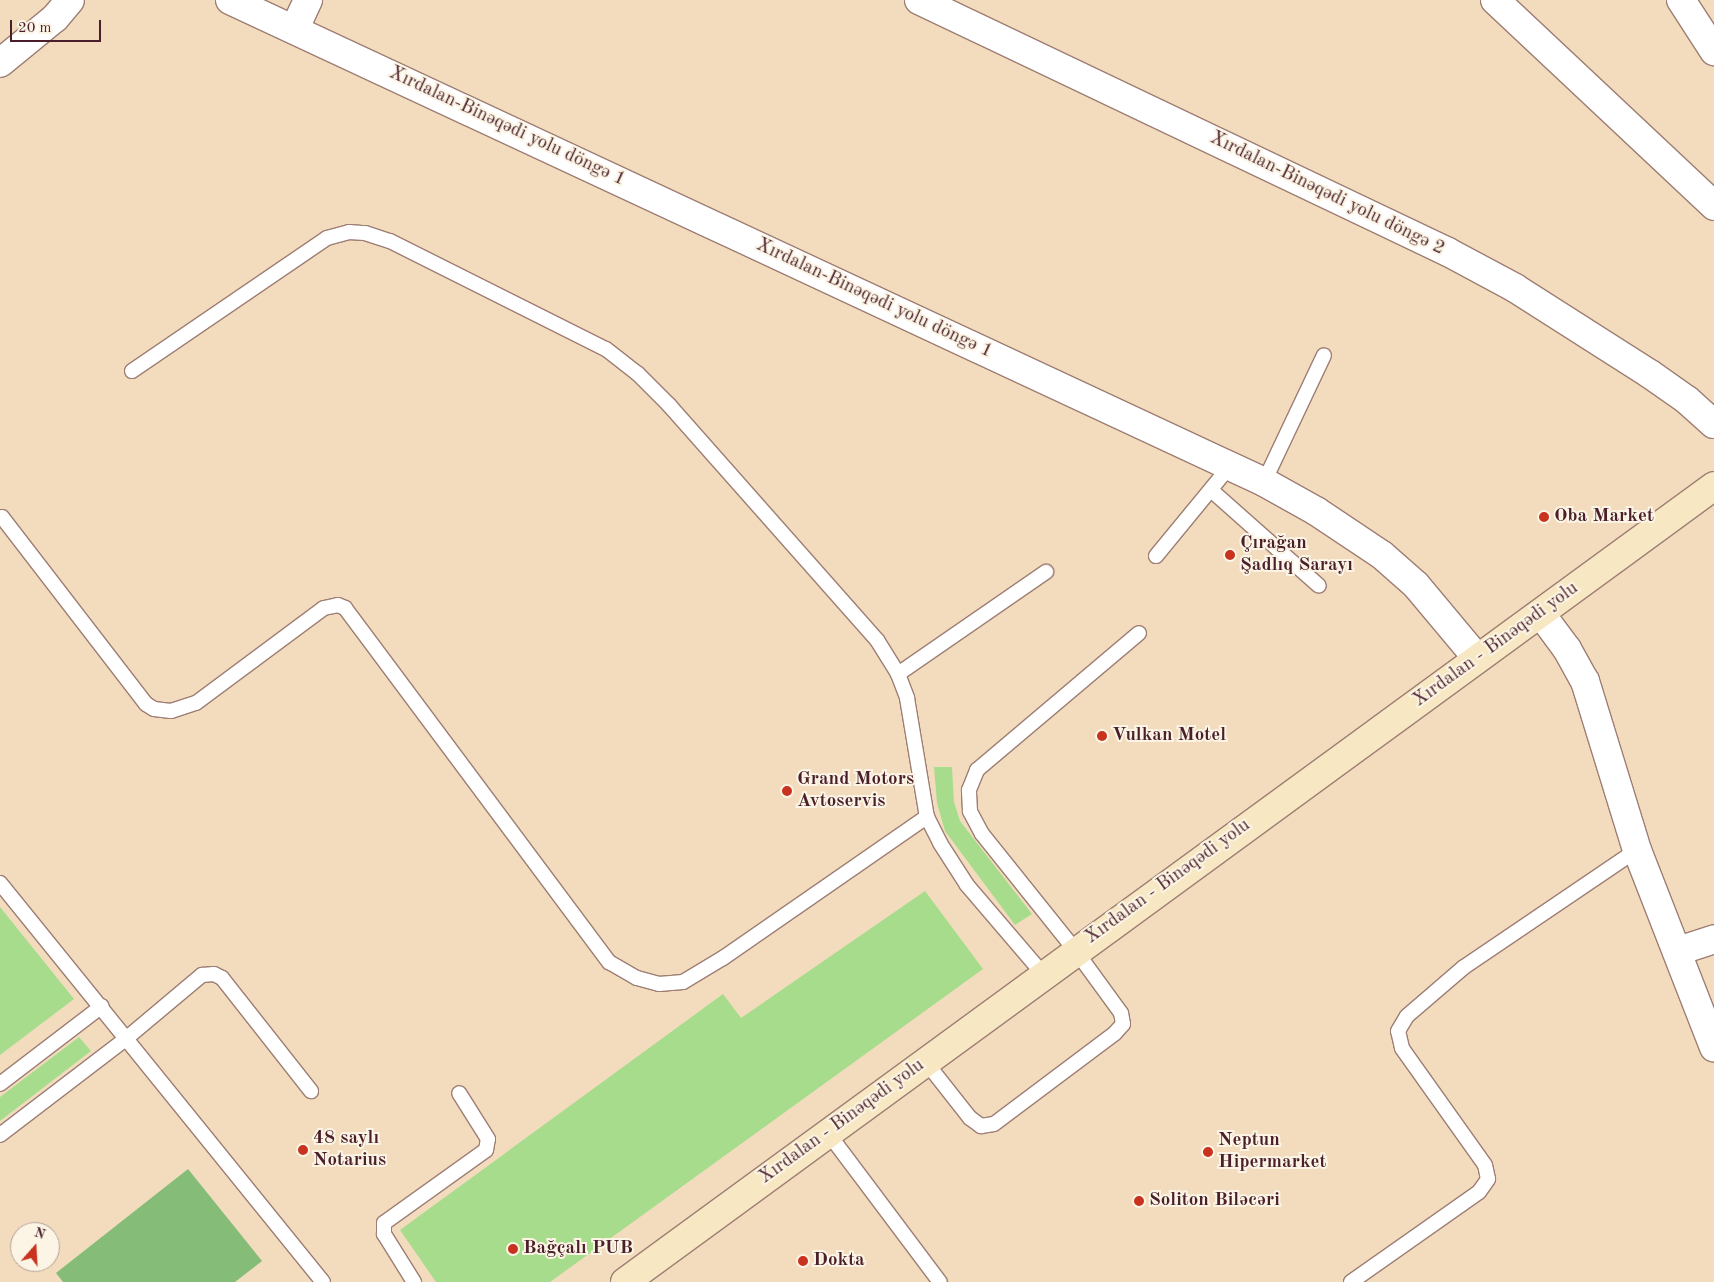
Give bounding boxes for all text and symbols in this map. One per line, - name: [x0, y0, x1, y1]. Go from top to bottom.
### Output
- scale bar: [12, 10, 104, 42]
- text: 20 m: [18, 21, 52, 36]
- street label: Xırdalan-Binəqədi yolu döngə 1: [385, 62, 629, 192]
- street label: Xırdalan-Binəqədi yolu döngə 2: [1206, 127, 1448, 261]
- street label: Xırdalan-Binəqədi yolu döngə 1: [752, 234, 996, 364]
- place label: Oba Market: [1554, 506, 1654, 528]
- marker: Oba Market: [1538, 511, 1550, 523]
- place label: Çırağan Şadlıq Sarayı: [1240, 533, 1353, 577]
- marker: Çırağan Şadlıq Sarayı: [1224, 549, 1236, 561]
- street label: Xırdalan - Binəqədi yolu: [1409, 577, 1583, 713]
- place label: Vulkan Motel: [1112, 725, 1226, 747]
- marker: Vulkan Motel: [1096, 730, 1108, 742]
- place label: Grand Motors Avtoservis: [797, 769, 914, 813]
- marker: Grand Motors Avtoservis: [781, 785, 793, 797]
- street label: Xırdalan - Binəqədi yolu: [1081, 814, 1255, 950]
- street label: Xırdalan - Binəqədi yolu: [755, 1054, 929, 1190]
- place label: 48 saylı Notarius: [313, 1128, 386, 1172]
- place label: Neptun Hipermarket: [1218, 1130, 1326, 1174]
- marker: 48 saylı Notarius: [297, 1144, 309, 1156]
- marker: Neptun Hipermarket: [1202, 1146, 1214, 1158]
- place label: Soliton Biləcəri: [1149, 1190, 1280, 1212]
- marker: Soliton Biləcəri: [1133, 1195, 1145, 1207]
- north arrow: [10, 1222, 60, 1272]
- text: N: [32, 1225, 47, 1242]
- place label: Bağçalı PUB: [523, 1238, 633, 1260]
- marker: Bağçalı PUB: [507, 1243, 519, 1255]
- place label: Dokta: [813, 1250, 865, 1272]
- marker: Dokta: [797, 1255, 809, 1267]

